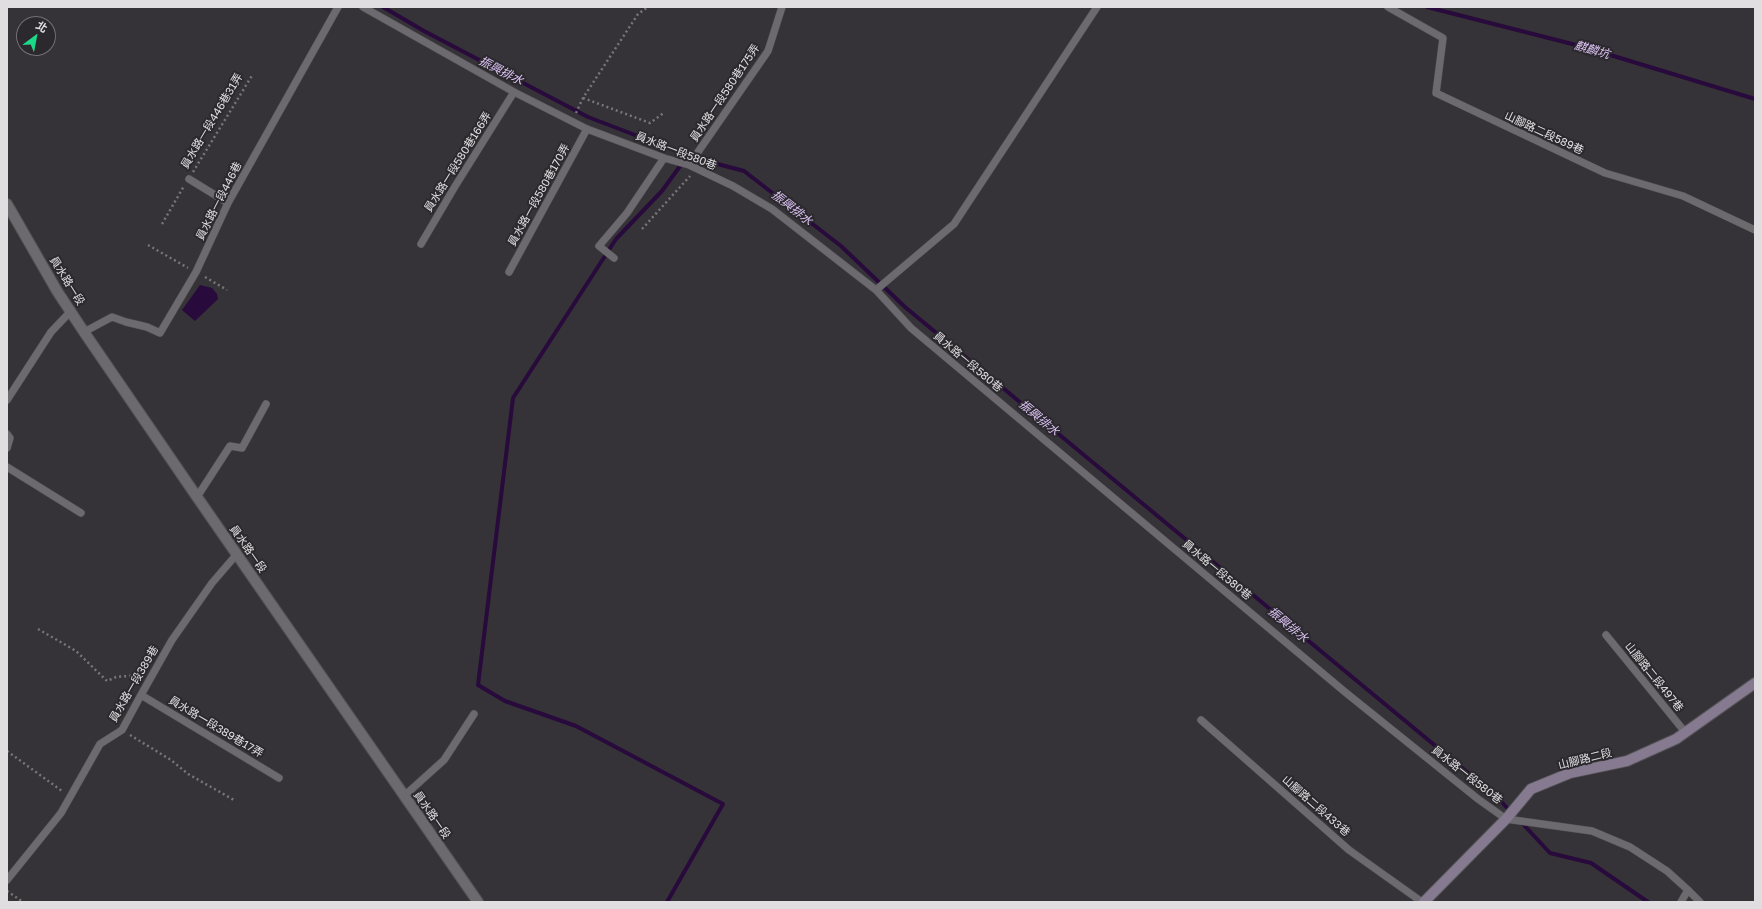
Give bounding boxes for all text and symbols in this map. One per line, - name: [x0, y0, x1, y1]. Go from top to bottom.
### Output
- north arrow: [16, 16, 56, 56]
- text: 北: [34, 18, 50, 35]
- water label: 麒麟坑: [1573, 38, 1611, 62]
- street label: 員水路一段580巷175弄: [688, 42, 762, 144]
- water label: 振興排水: [476, 54, 526, 88]
- street label: 員水路一段446巷31弄: [178, 71, 246, 171]
- street label: 山腳路二段589巷: [1502, 109, 1586, 157]
- street label: 員水路一段580巷166弄: [422, 110, 494, 214]
- street label: 員水路一段580巷: [634, 129, 718, 173]
- street label: 員水路一段580巷170弄: [505, 142, 573, 248]
- street label: 員水路一段446巷: [194, 160, 244, 242]
- water label: 振興排水: [769, 188, 815, 228]
- street label: 員水路一段: [47, 254, 87, 308]
- street label: 員水路一段580巷: [931, 329, 1005, 395]
- water label: 振興排水: [1016, 397, 1062, 439]
- street label: 員水路一段: [227, 523, 269, 575]
- street label: 員水路一段580巷: [1180, 537, 1254, 603]
- water label: 振興排水: [1265, 604, 1311, 646]
- street label: 山腳路二段497巷: [1622, 640, 1686, 714]
- street label: 員水路一段389巷: [107, 644, 161, 724]
- street label: 員水路一段389巷17弄: [166, 694, 266, 760]
- street label: 員水路一段580巷: [1429, 743, 1505, 807]
- street label: 山腳路二段: [1557, 746, 1613, 772]
- street label: 山腳路二段433巷: [1279, 773, 1353, 839]
- street label: 員水路一段: [411, 789, 453, 841]

